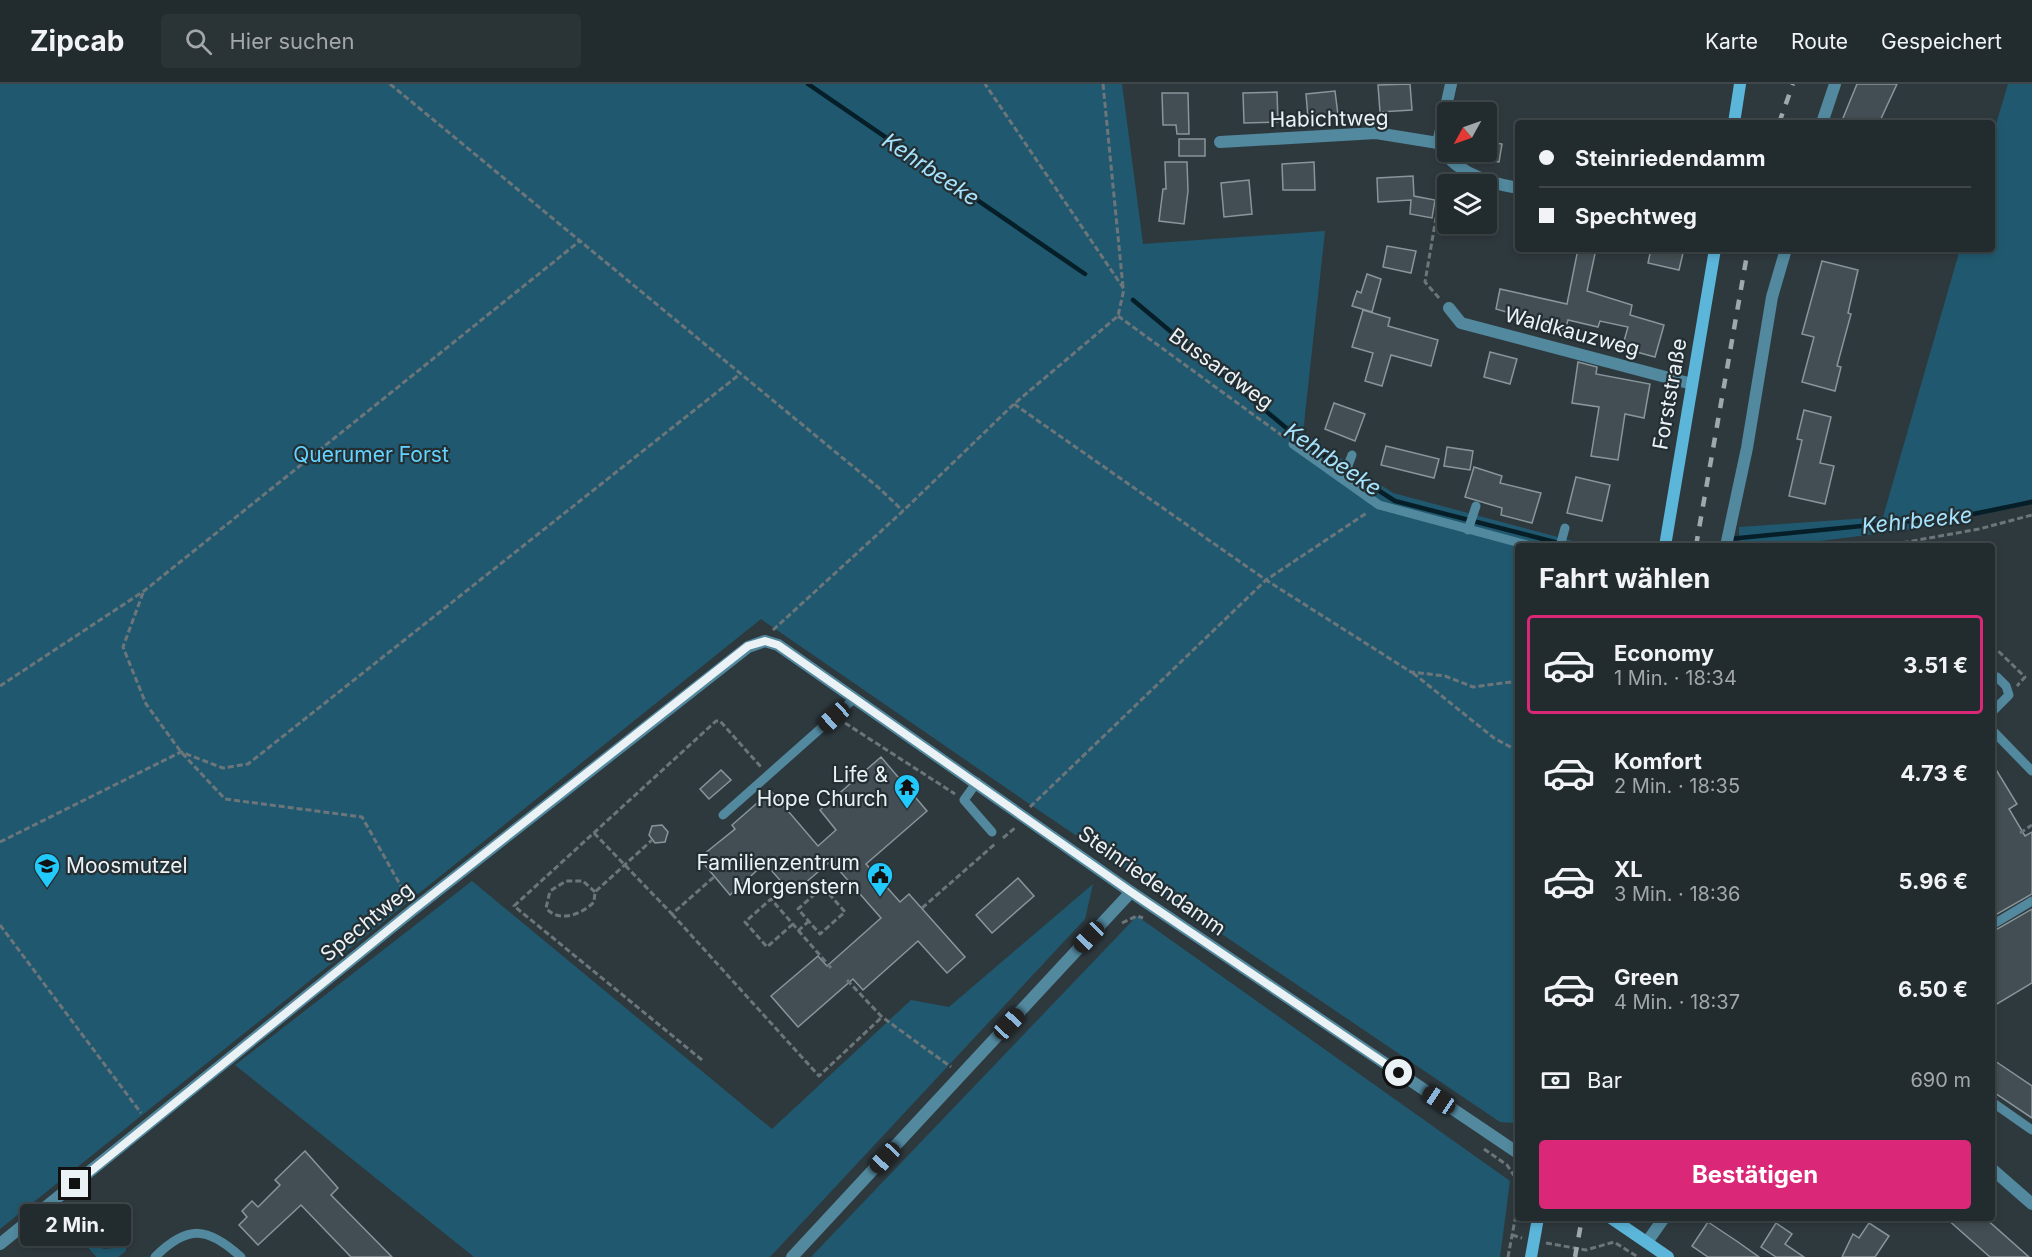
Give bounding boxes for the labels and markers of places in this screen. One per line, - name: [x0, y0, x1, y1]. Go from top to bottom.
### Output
- place label: Life & Hope Church: [757, 762, 888, 811]
- temple icon: Life & Hope Church: [892, 772, 922, 810]
- place label: Familienzentrum Morgenstern: [696, 850, 860, 899]
- school or university icon: Moosmutzel: [32, 851, 62, 889]
- place label: Moosmutzel: [66, 853, 188, 878]
- public building icon: Familienzentrum Morgenstern: [865, 860, 895, 898]

